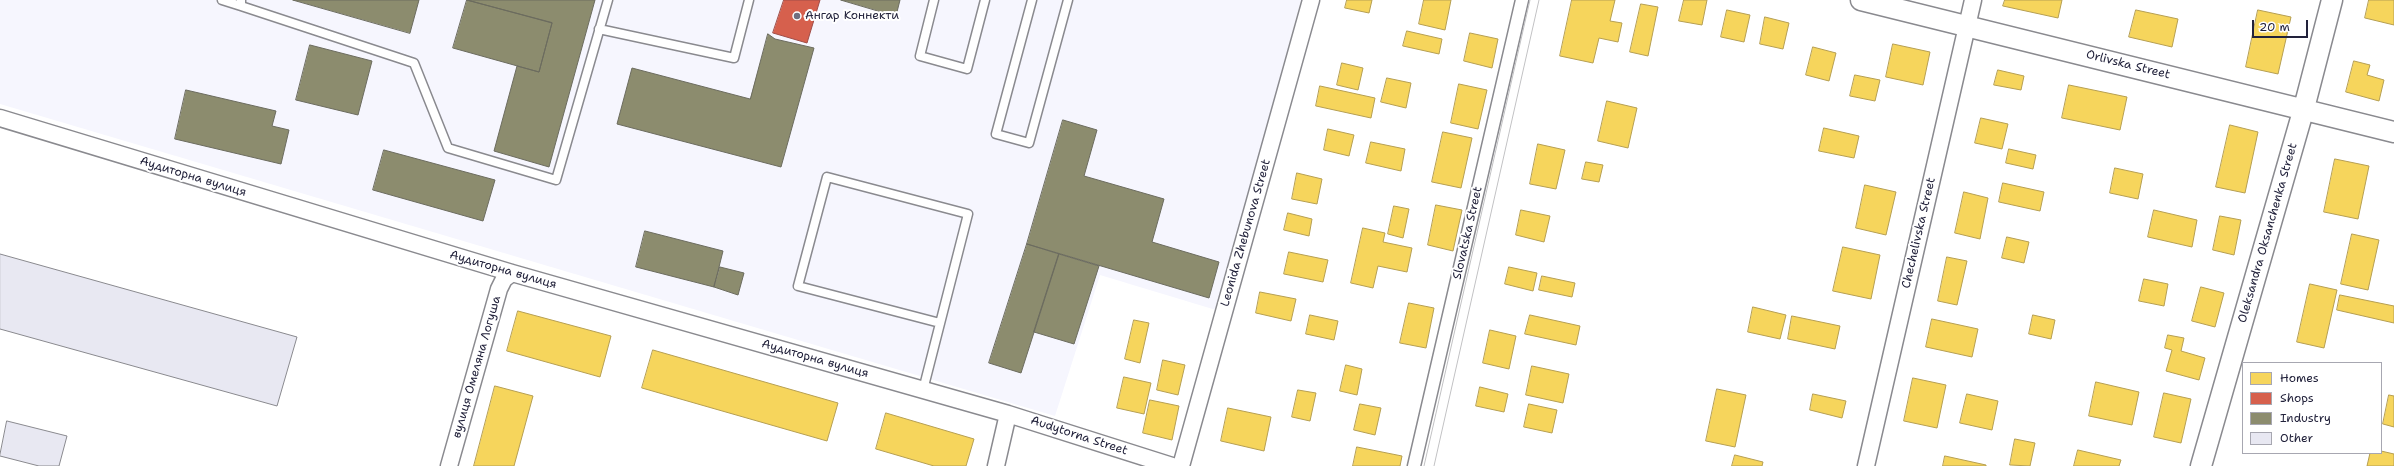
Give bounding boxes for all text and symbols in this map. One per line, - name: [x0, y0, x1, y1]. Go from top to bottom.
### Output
- place label: Ангар Коннекти: [805, 9, 899, 23]
- marker: Ангар Коннекти: [792, 11, 802, 21]
- scale bar: [2254, 12, 2310, 38]
- text: 20 m: [2259, 19, 2290, 35]
- street label: Orlivska Street: [2084, 48, 2172, 82]
- street label: Oleksandra Oksanchenka Street: [2235, 141, 2301, 325]
- street label: Аудиторна вулиця: [138, 154, 248, 200]
- street label: Leonida Zhebunova Street: [1218, 158, 1274, 308]
- street label: Chechelivska Street: [1899, 176, 1939, 290]
- street label: Slovatska Street: [1450, 185, 1486, 281]
- street label: Аудиторна вулиця: [448, 248, 558, 292]
- street label: вулиця Омеляна Логуша: [450, 294, 504, 440]
- street label: Аудиторна вулиця: [760, 337, 870, 381]
- legend: [2242, 362, 2382, 454]
- text: Homes: [2280, 370, 2319, 386]
- text: Shops: [2280, 390, 2314, 406]
- text: Industry: [2280, 410, 2331, 426]
- street label: Audytorna Street: [1029, 414, 1129, 458]
- text: Other: [2280, 430, 2313, 446]

